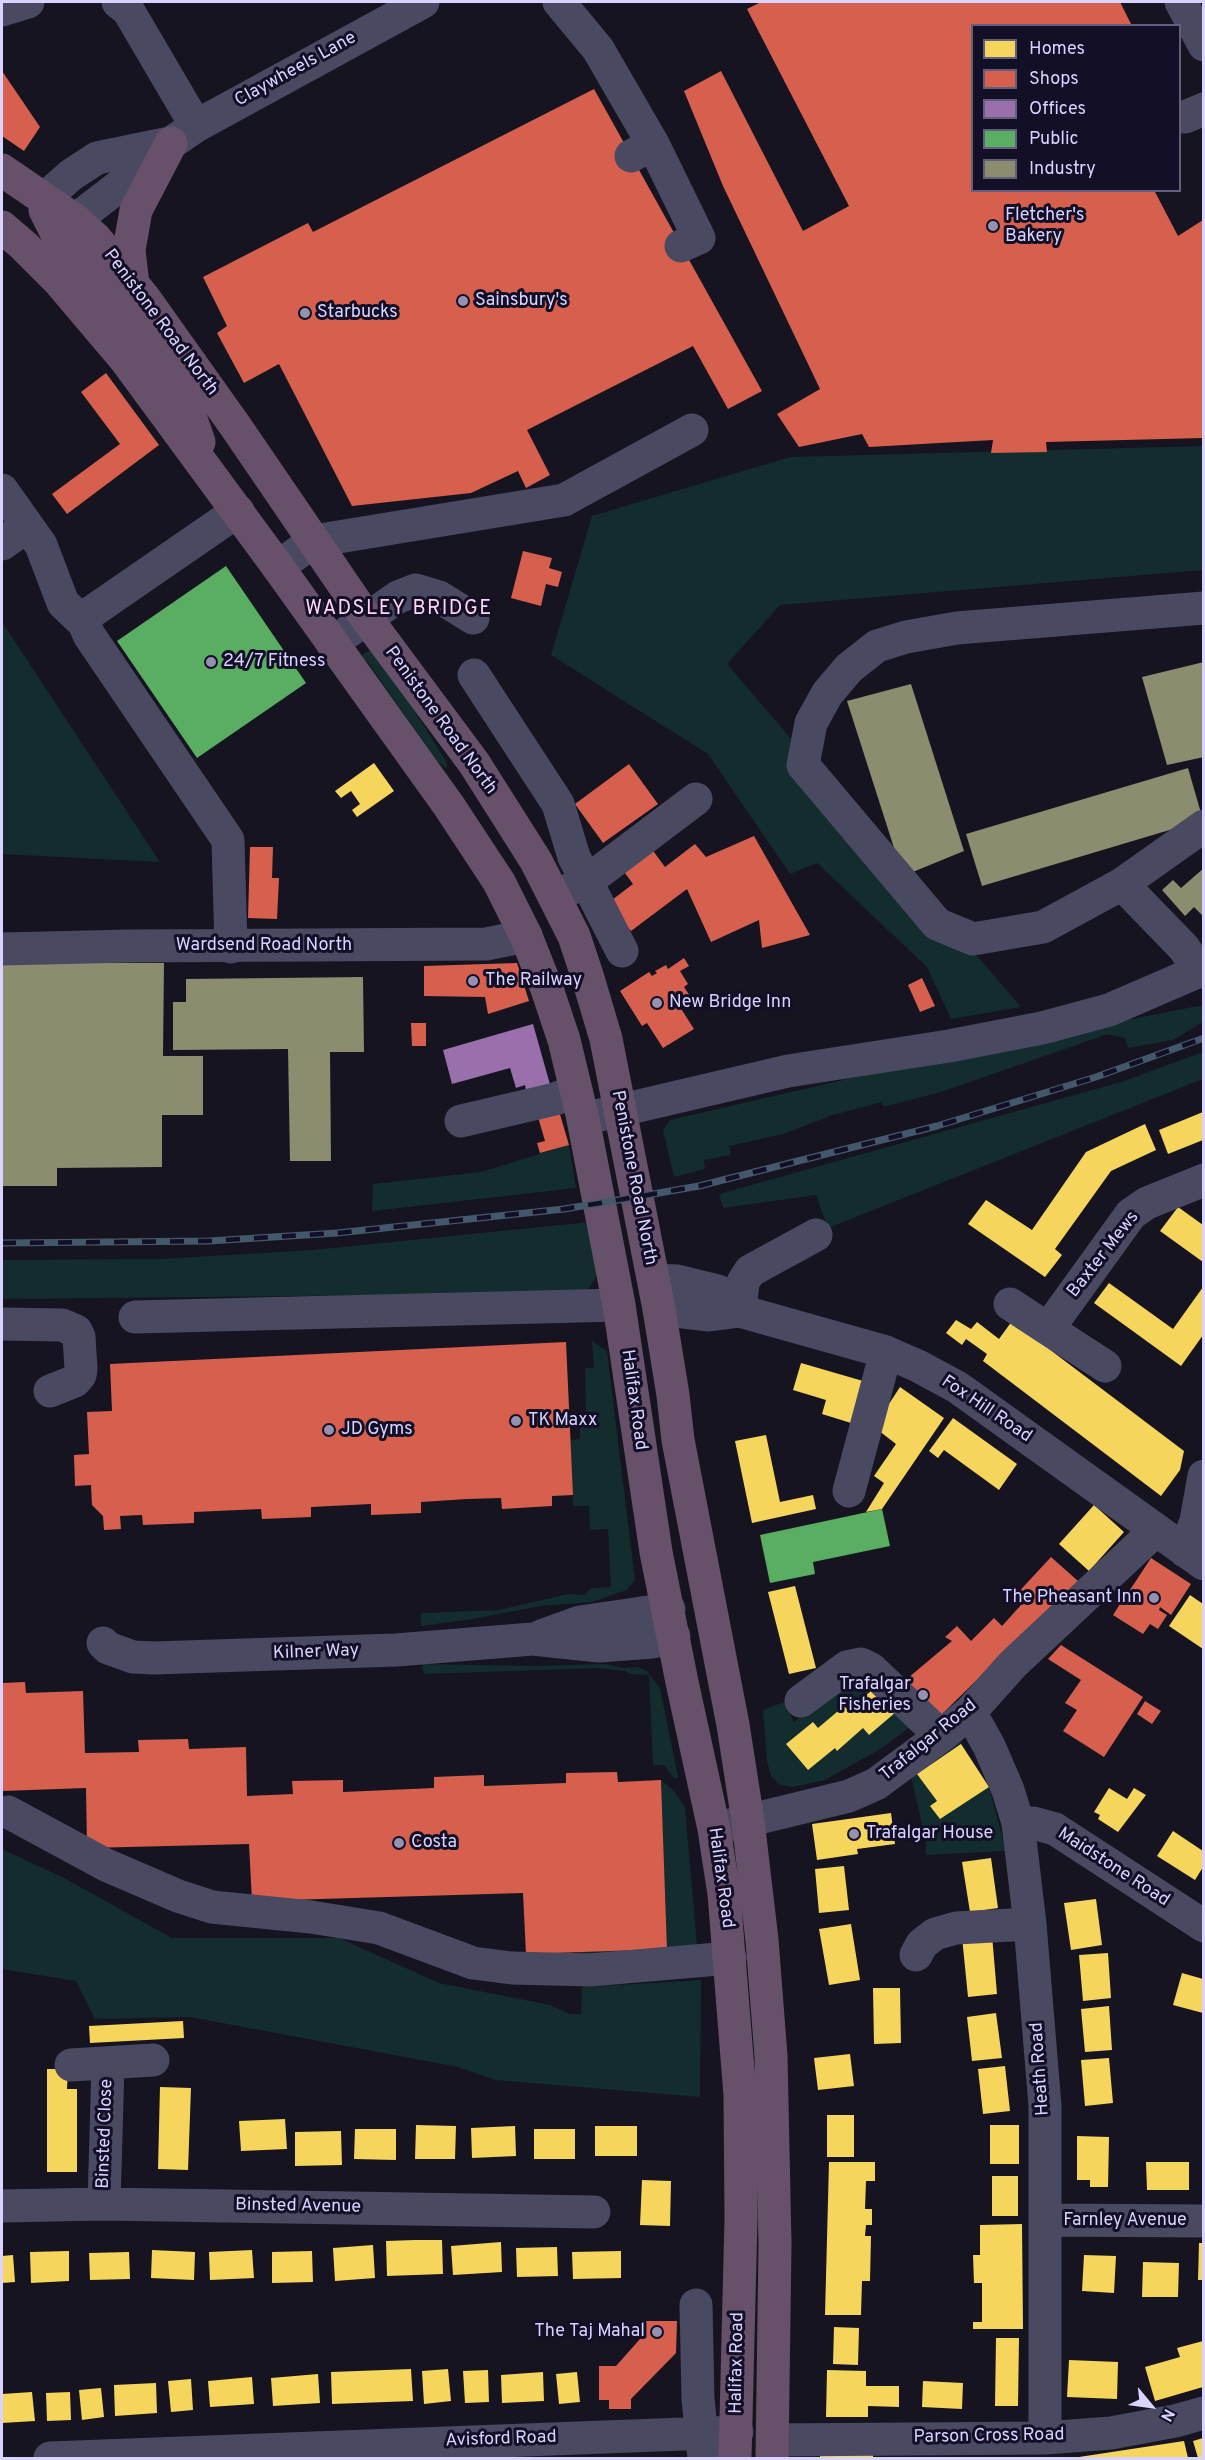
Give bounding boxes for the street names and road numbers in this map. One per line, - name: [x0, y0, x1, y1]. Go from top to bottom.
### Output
- street label: Claywheels Lane: [231, 28, 361, 112]
- street label: Penistone Road North: [98, 246, 222, 400]
- street label: Penistone Road North: [379, 643, 501, 799]
- street label: Wardsend Road North: [176, 935, 352, 957]
- street label: Penistone Road North: [605, 1089, 661, 1267]
- street label: Baxter Mews: [1064, 1207, 1144, 1303]
- street label: Halifax Road: [615, 1348, 651, 1452]
- street label: Fox Hill Road: [937, 1372, 1035, 1448]
- street label: Kilner Way: [273, 1641, 359, 1665]
- street label: Trafalgar Road: [876, 1695, 982, 1787]
- street label: Maidstone Road: [1053, 1824, 1173, 1912]
- street label: Halifax Road: [702, 1826, 738, 1930]
- street label: Heath Road: [1027, 2021, 1055, 2117]
- street label: Binsted Close: [93, 2079, 119, 2189]
- street label: Binsted Avenue: [235, 2195, 361, 2219]
- street label: Farnley Avenue: [1063, 2210, 1187, 2232]
- street label: Halifax Road: [726, 2312, 750, 2414]
- street label: Parson Cross Road: [913, 2425, 1065, 2449]
- street label: Avisford Road: [445, 2427, 557, 2453]

